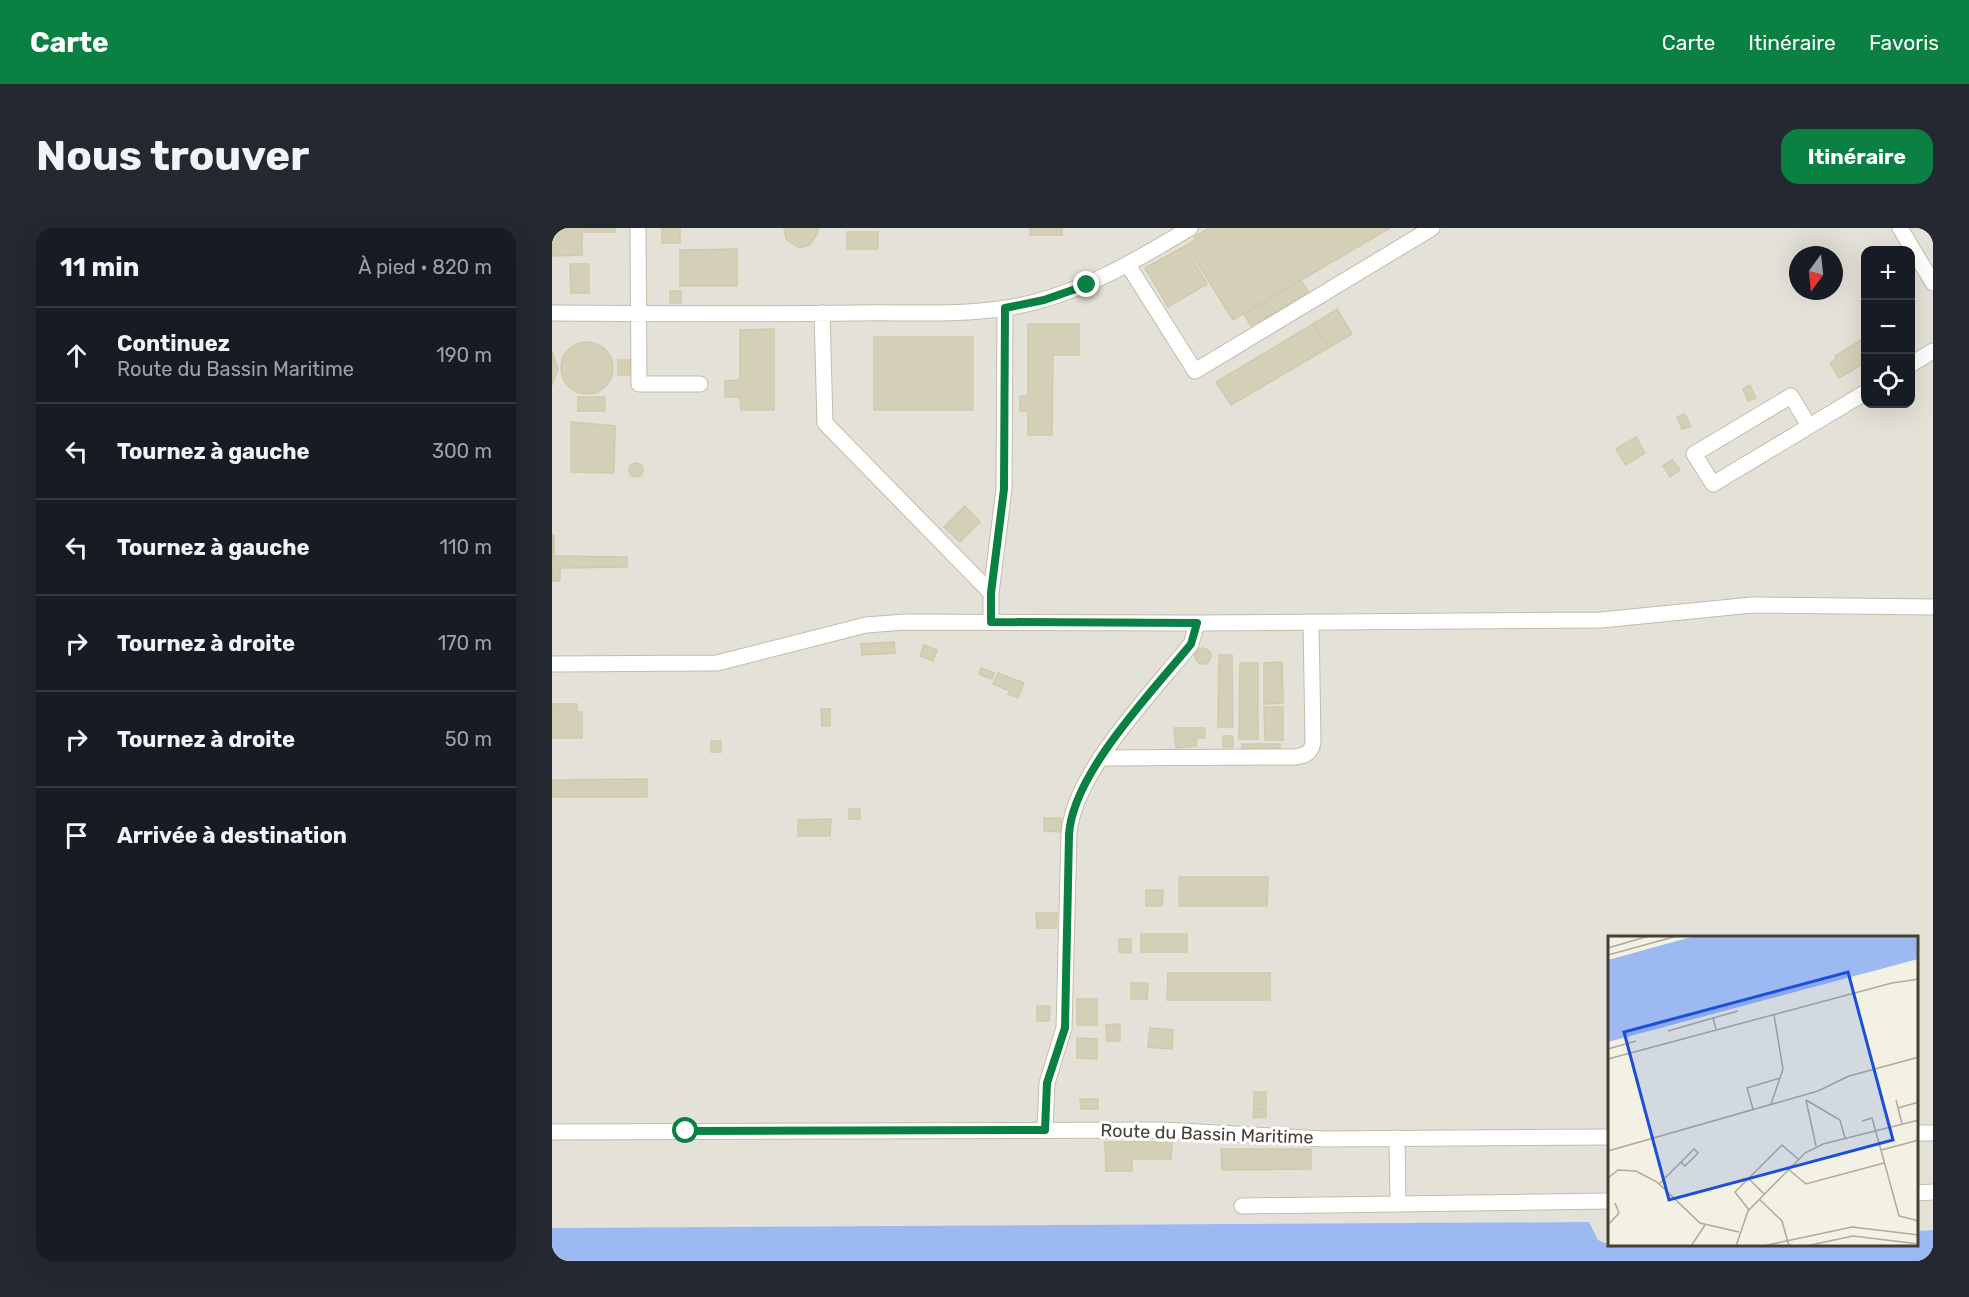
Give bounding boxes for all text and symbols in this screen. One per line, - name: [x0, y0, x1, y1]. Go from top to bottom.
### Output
- text: Carte: [30, 26, 109, 59]
- text: Carte: [1662, 30, 1715, 55]
- text: Itinéraire: [1748, 30, 1836, 55]
- text: Favoris: [1869, 30, 1939, 55]
- button: Itinéraire: [1781, 129, 1933, 184]
- text: Nous trouver: [36, 131, 309, 181]
- north arrow: [1789, 246, 1843, 300]
- map controls: [1861, 246, 1915, 408]
- button: +: [1861, 246, 1915, 300]
- text: 11 min: [60, 252, 139, 283]
- text: À pied · 820 m: [358, 255, 492, 279]
- route end: [1073, 271, 1099, 297]
- button: −: [1861, 300, 1915, 354]
- text: Continuez: [117, 330, 230, 357]
- icon: ahead: [60, 339, 93, 372]
- text: 190 m: [436, 343, 492, 367]
- button: locate: [1861, 354, 1915, 408]
- text: Route du Bassin Maritime: [117, 357, 354, 381]
- icon: left: [60, 435, 93, 468]
- text: Tournez à gauche: [117, 438, 310, 465]
- text: 300 m: [432, 439, 492, 463]
- icon: left: [60, 531, 93, 564]
- text: Tournez à gauche: [117, 534, 310, 561]
- text: 110 m: [440, 535, 492, 559]
- icon: right: [60, 627, 93, 660]
- text: Tournez à droite: [117, 630, 295, 657]
- text: 170 m: [438, 631, 492, 655]
- icon: right: [60, 723, 93, 756]
- text: Tournez à droite: [117, 726, 295, 753]
- text: 50 m: [445, 727, 492, 751]
- icon: arrive: [60, 819, 93, 852]
- text: Arrivée à destination: [117, 822, 347, 849]
- inset map: [1608, 936, 1918, 1246]
- route start: [672, 1117, 698, 1143]
- street label: Route du Bassin Maritime: [1100, 1119, 1314, 1149]

